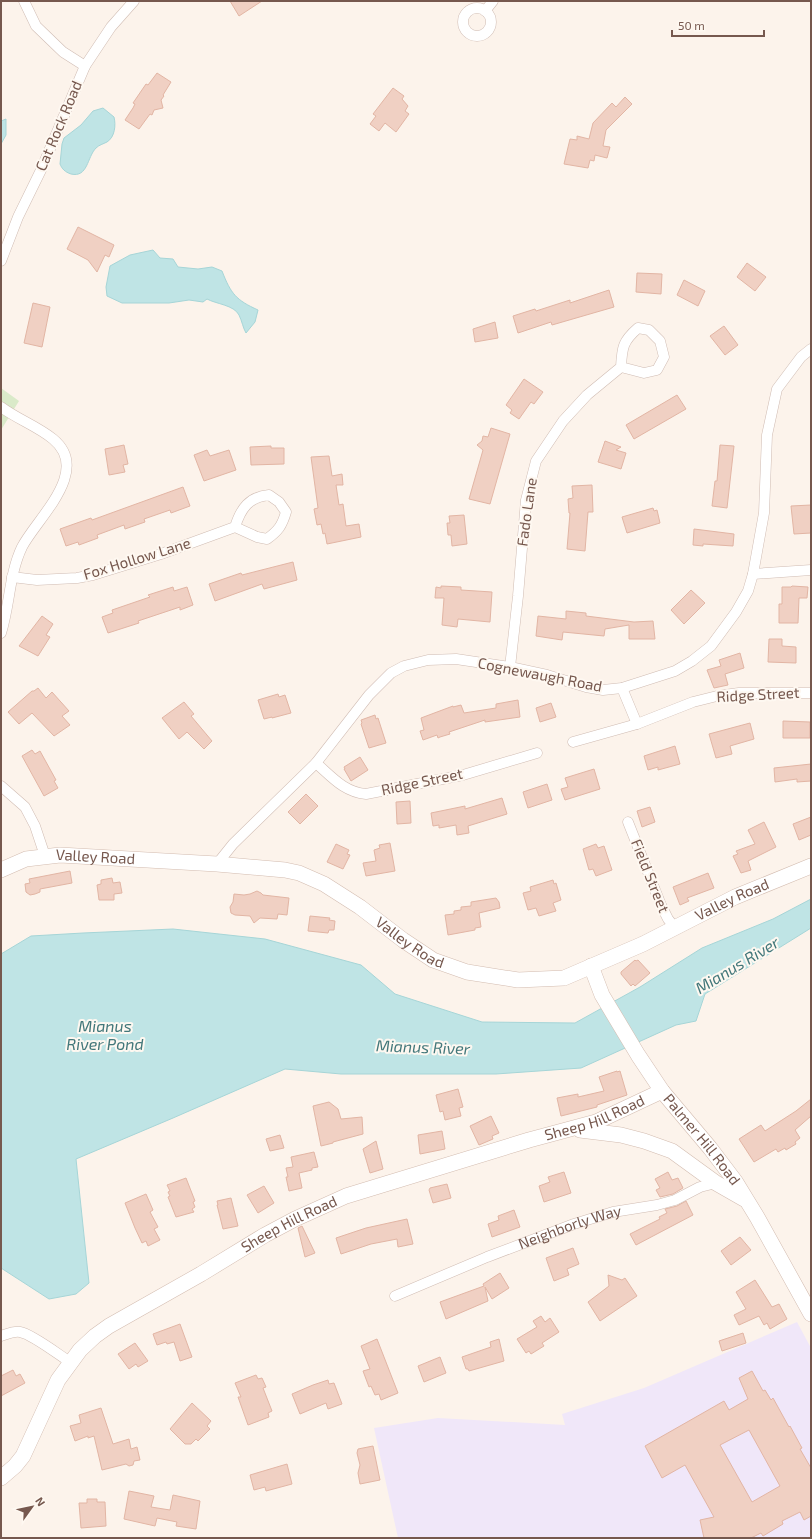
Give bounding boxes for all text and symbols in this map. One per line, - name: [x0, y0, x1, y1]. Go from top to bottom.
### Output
- scale bar: [672, 12, 764, 38]
- text: 50 m: [678, 18, 705, 32]
- street label: Cat Rock Road: [31, 78, 85, 173]
- street label: Fado Lane: [512, 476, 540, 547]
- street label: Fox Hollow Lane: [81, 533, 193, 583]
- street label: Cognewaugh Road: [476, 653, 604, 695]
- street label: Ridge Street: [716, 683, 800, 705]
- street label: Ridge Street: [379, 764, 465, 798]
- street label: Field Street: [628, 836, 674, 915]
- street label: Valley Road: [55, 845, 136, 867]
- street label: Valley Road: [692, 874, 771, 924]
- street label: Valley Road: [372, 912, 447, 971]
- water label: Mianus River: [691, 932, 783, 997]
- water label: Mianus River Pond: [66, 1016, 144, 1053]
- water label: Mianus River: [376, 1035, 471, 1058]
- street label: Palmer Hill Road: [660, 1090, 745, 1188]
- street label: Sheep Hill Road: [542, 1091, 647, 1143]
- street label: Sheep Hill Road: [237, 1191, 340, 1256]
- street label: Neighborly Way: [515, 1201, 622, 1252]
- north arrow: [12, 1487, 52, 1527]
- text: N: [33, 1494, 48, 1508]

